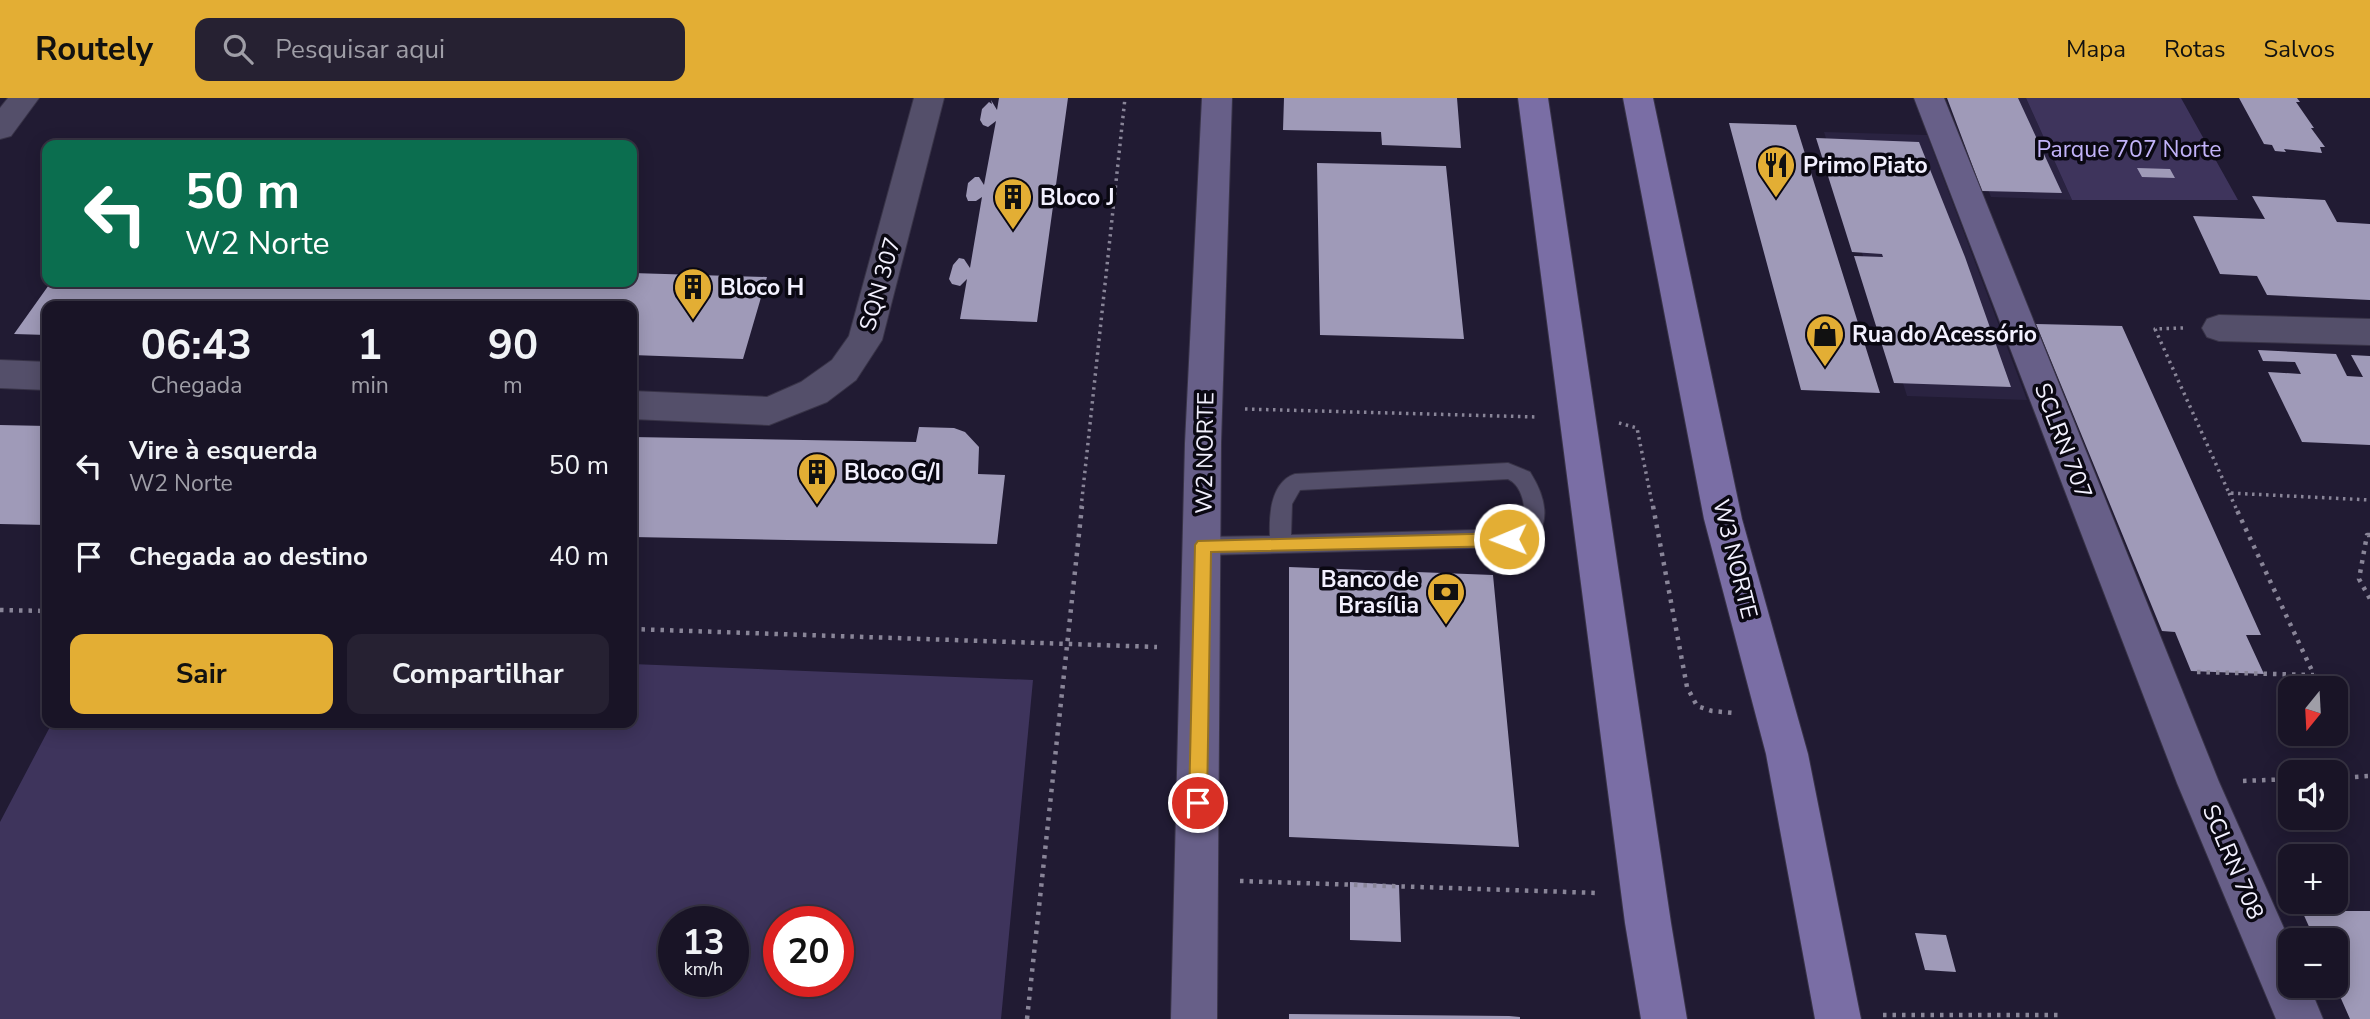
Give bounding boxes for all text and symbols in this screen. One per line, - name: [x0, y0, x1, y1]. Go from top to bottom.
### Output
- search box: [195, 18, 685, 81]
- text: Routely: [35, 27, 153, 72]
- icon: search: [219, 30, 257, 68]
- text: Pesquisar aqui: [275, 32, 445, 67]
- text: Mapa: [2066, 33, 2126, 65]
- text: Rotas: [2164, 33, 2226, 65]
- text: Salvos: [2264, 33, 2335, 65]
- park label: Parque 707 Norte: [2037, 134, 2221, 165]
- restaurant icon: Primo Piato: [1755, 144, 1797, 199]
- place label: Primo Piato: [1803, 150, 1928, 181]
- text: 50 m: [185, 158, 300, 225]
- icon: left: [70, 168, 161, 259]
- building icon: Bloco J: [992, 176, 1034, 231]
- place label: Bloco J: [1040, 182, 1115, 213]
- text: W2 Norte: [185, 222, 330, 265]
- street label: SQN 307: [852, 234, 908, 334]
- building icon: Bloco H: [672, 266, 714, 321]
- place label: Bloco H: [720, 272, 804, 303]
- shop icon: Rua do Acessório: [1804, 313, 1846, 368]
- text: 06:43: [141, 317, 252, 374]
- text: 1: [357, 317, 382, 374]
- text: 90: [488, 317, 538, 374]
- place label: Rua do Acessório: [1852, 319, 2037, 350]
- text: Chegada: [150, 370, 242, 401]
- text: min: [351, 370, 389, 401]
- text: m: [503, 370, 523, 401]
- street label: SCLRN 707: [2027, 379, 2099, 503]
- street label: W2 NORTE: [1188, 392, 1222, 514]
- text: Vire à esquerda: [129, 433, 318, 468]
- icon: left: [70, 447, 108, 485]
- text: 50 m: [549, 448, 609, 483]
- building icon: Bloco G/I: [796, 451, 838, 506]
- place label: Bloco G/I: [844, 457, 941, 488]
- text: W2 Norte: [129, 468, 233, 499]
- street label: W3 NORTE: [1705, 496, 1765, 622]
- position arrow: [1472, 502, 1546, 576]
- icon: arrive: [70, 538, 108, 576]
- text: Chegada ao destino: [129, 539, 368, 574]
- text: 40 m: [549, 539, 609, 574]
- place label: Banco de Brasília: [1321, 564, 1419, 621]
- bank icon: Banco de Brasília: [1425, 571, 1467, 626]
- button: Sair: [70, 634, 333, 714]
- button: Compartilhar: [347, 634, 609, 714]
- north arrow: [2278, 676, 2348, 746]
- map controls: [2278, 676, 2348, 998]
- button: sound: [2278, 760, 2348, 830]
- pin: [1168, 773, 1228, 833]
- icon: arrive: [1179, 784, 1217, 822]
- street label: SCLRN 708: [2195, 800, 2271, 924]
- button: +: [2278, 844, 2348, 914]
- speed limit sign: 20: [763, 906, 854, 997]
- text: 13: [682, 919, 725, 966]
- button: −: [2278, 928, 2348, 998]
- text: km/h: [684, 957, 723, 981]

